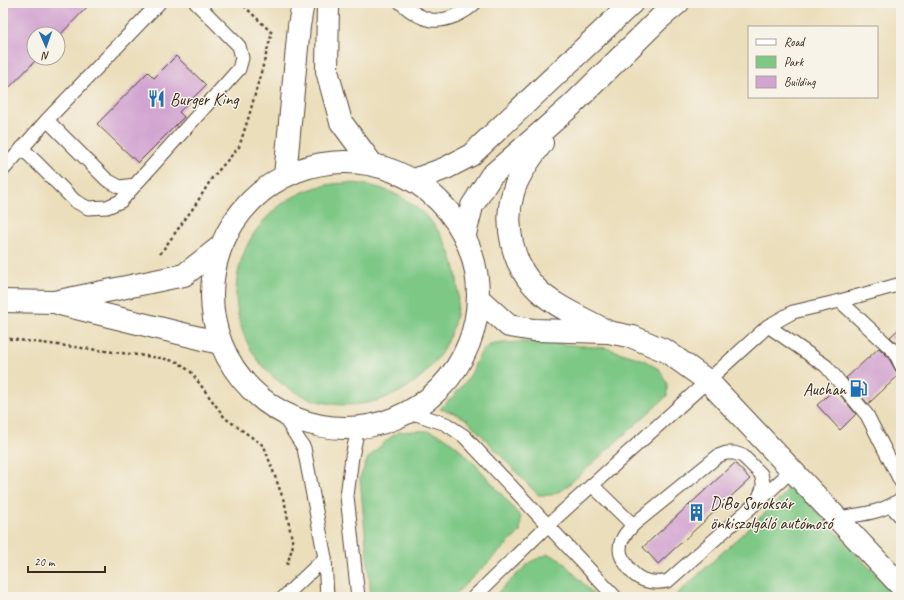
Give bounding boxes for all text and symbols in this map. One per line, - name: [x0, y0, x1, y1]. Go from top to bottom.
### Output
- north arrow: [26, 26, 66, 66]
- legend: [748, 26, 878, 98]
- text: Road: [784, 34, 806, 50]
- text: N: [41, 49, 50, 63]
- text: Park: [784, 54, 805, 70]
- text: Building: [784, 74, 816, 90]
- restaurant icon: Burger King: [147, 89, 167, 109]
- place label: Burger King: [170, 89, 240, 110]
- place label: Auchan: [803, 379, 847, 400]
- fuel station icon: Auchan: [849, 379, 869, 399]
- place label: DiBo Soroksár önkiszolgáló autómosó: [710, 493, 836, 534]
- building icon: DiBo Soroksár önkiszolgáló autómosó: [687, 503, 707, 523]
- scale bar: [28, 548, 105, 574]
- text: 20 m: [34, 554, 56, 570]

